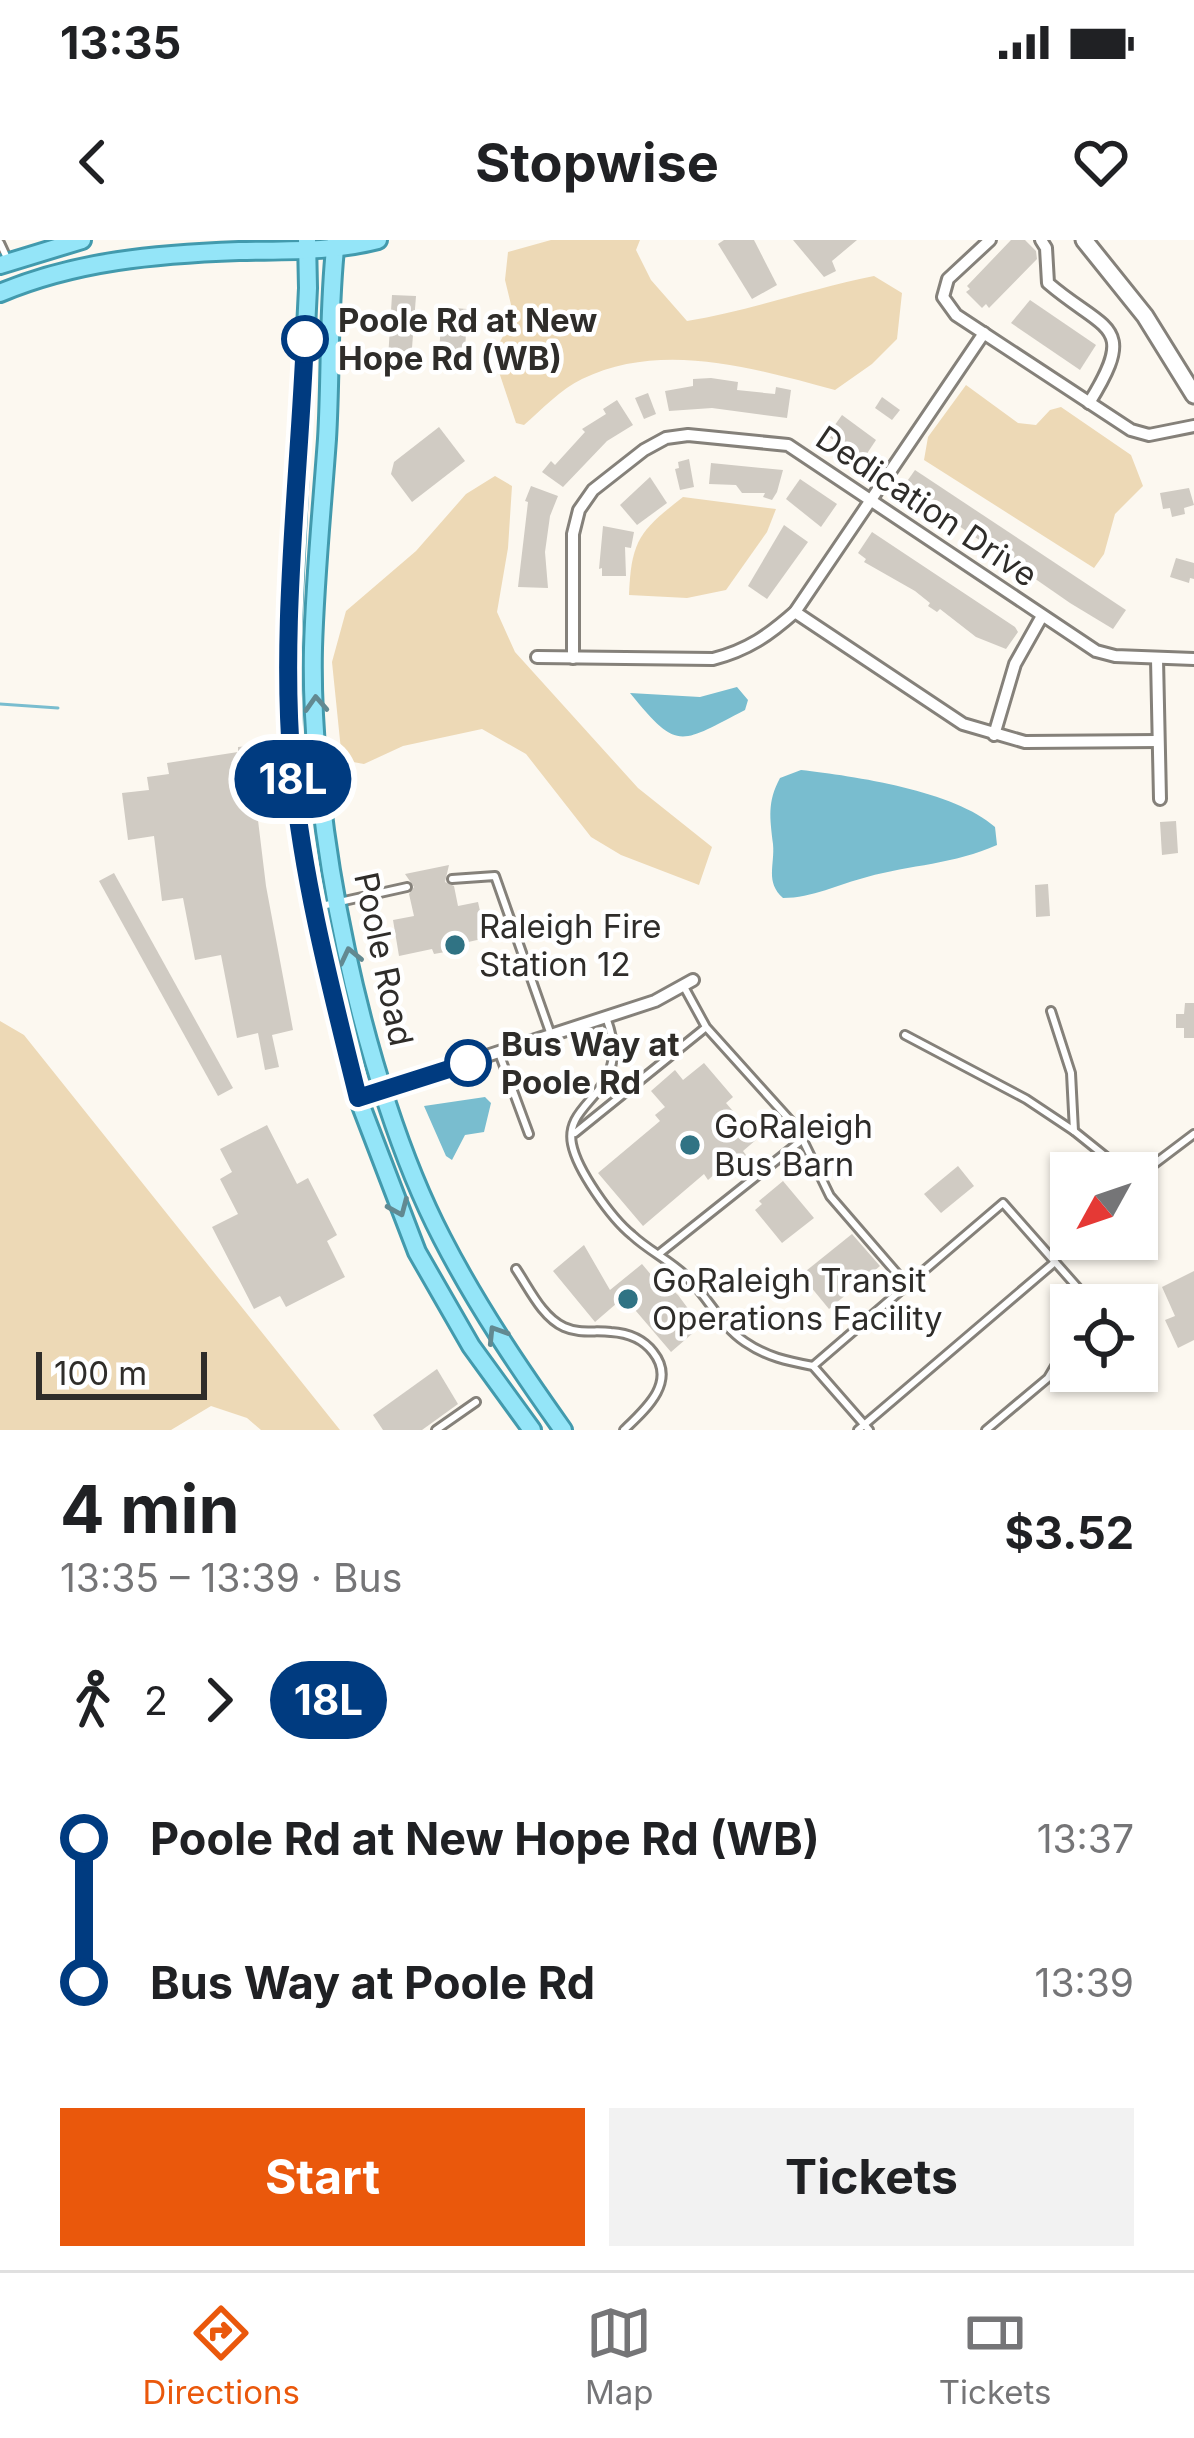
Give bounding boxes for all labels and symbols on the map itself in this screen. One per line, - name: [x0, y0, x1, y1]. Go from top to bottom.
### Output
- place label: Poole Rd at New Hope Rd (WB): [338, 300, 597, 378]
- marker: Poole Rd at New Hope Rd (WB): [283, 317, 327, 361]
- street label: Dedication Drive: [809, 417, 1045, 595]
- one-way arrow: [303, 694, 329, 713]
- line badge: 18L: [224, 740, 362, 818]
- street label: Poole Road: [346, 868, 422, 1050]
- place label: Raleigh Fire Station 12: [479, 906, 661, 984]
- marker: Raleigh Fire Station 12: [442, 932, 468, 958]
- one-way arrow: [339, 947, 364, 967]
- place label: Bus Way at Poole Rd: [501, 1024, 680, 1102]
- marker: Bus Way at Poole Rd: [446, 1041, 490, 1085]
- place label: GoRaleigh Bus Barn: [714, 1106, 873, 1184]
- marker: GoRaleigh Bus Barn: [677, 1132, 703, 1158]
- north arrow: [1050, 1152, 1158, 1260]
- one-way arrow: [385, 1196, 409, 1217]
- place label: GoRaleigh Transit Operations Facility: [652, 1260, 942, 1338]
- marker: GoRaleigh Transit Operations Facility: [615, 1286, 641, 1312]
- one-way arrow: [488, 1325, 511, 1347]
- scale bar: [36, 1346, 207, 1399]

